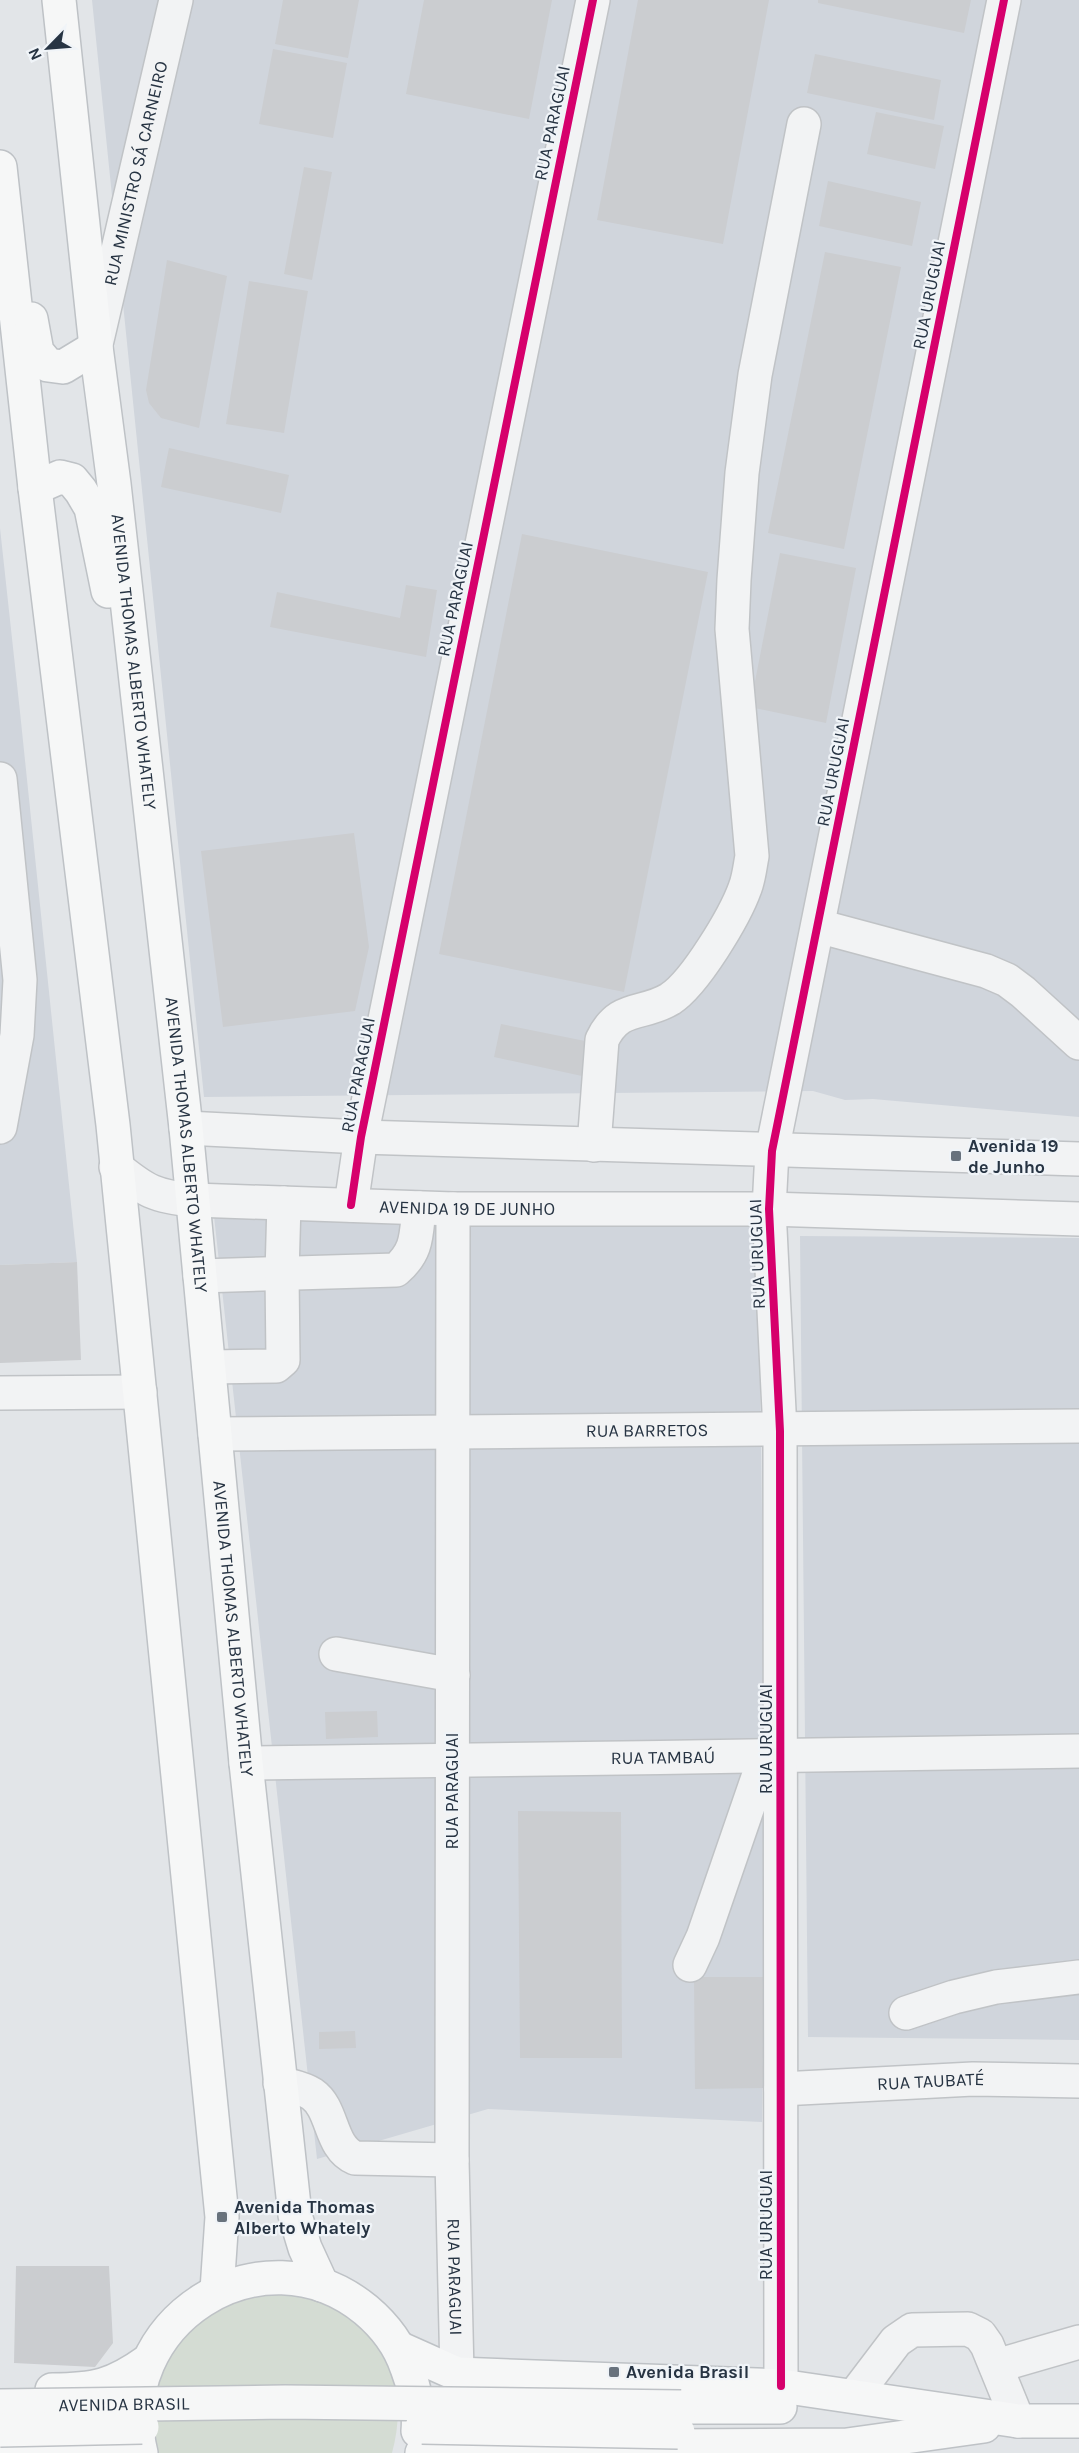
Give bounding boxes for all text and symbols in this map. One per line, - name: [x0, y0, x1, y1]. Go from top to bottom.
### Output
- north arrow: [18, 18, 78, 78]
- text: N: [24, 45, 46, 63]
- street label: RUA MINISTRO SÁ CARNEIRO: [99, 59, 172, 288]
- street label: RUA PARAGUAI: [529, 63, 575, 183]
- street label: RUA URUGUAI: [908, 239, 950, 351]
- street label: AVENIDA THOMAS ALBERTO WHATELY: [106, 513, 161, 811]
- street label: RUA PARAGUAI: [432, 539, 478, 659]
- street label: RUA URUGUAI: [812, 716, 854, 828]
- street label: AVENIDA THOMAS ALBERTO WHATELY: [160, 996, 213, 1294]
- street label: RUA PARAGUAI: [336, 1015, 380, 1135]
- place label: Avenida 19 de Junho: [968, 1135, 1058, 1178]
- marker: Avenida 19 de Junho: [949, 1149, 963, 1163]
- street label: AVENIDA 19 DE JUNHO: [379, 1195, 555, 1220]
- street label: RUA URUGUAI: [744, 1198, 770, 1310]
- street label: RUA BARRETOS: [586, 1419, 708, 1442]
- street label: AVENIDA THOMAS ALBERTO WHATELY: [208, 1480, 258, 1778]
- street label: RUA URUGUAI: [755, 1684, 777, 1794]
- street label: RUA PARAGUAI: [441, 1732, 463, 1850]
- street label: RUA TAMBAÚ: [611, 1745, 715, 1769]
- street label: RUA TAUBATÉ: [876, 2067, 985, 2095]
- street label: RUA URUGUAI: [755, 2170, 777, 2280]
- place label: Avenida Thomas Alberto Whately: [234, 2196, 375, 2239]
- marker: Avenida Thomas Alberto Whately: [215, 2210, 229, 2224]
- street label: RUA PARAGUAI: [442, 2218, 467, 2336]
- place label: Avenida Brasil: [626, 2361, 749, 2383]
- marker: Avenida Brasil: [607, 2365, 621, 2379]
- street label: AVENIDA BRASIL: [58, 2392, 190, 2416]

